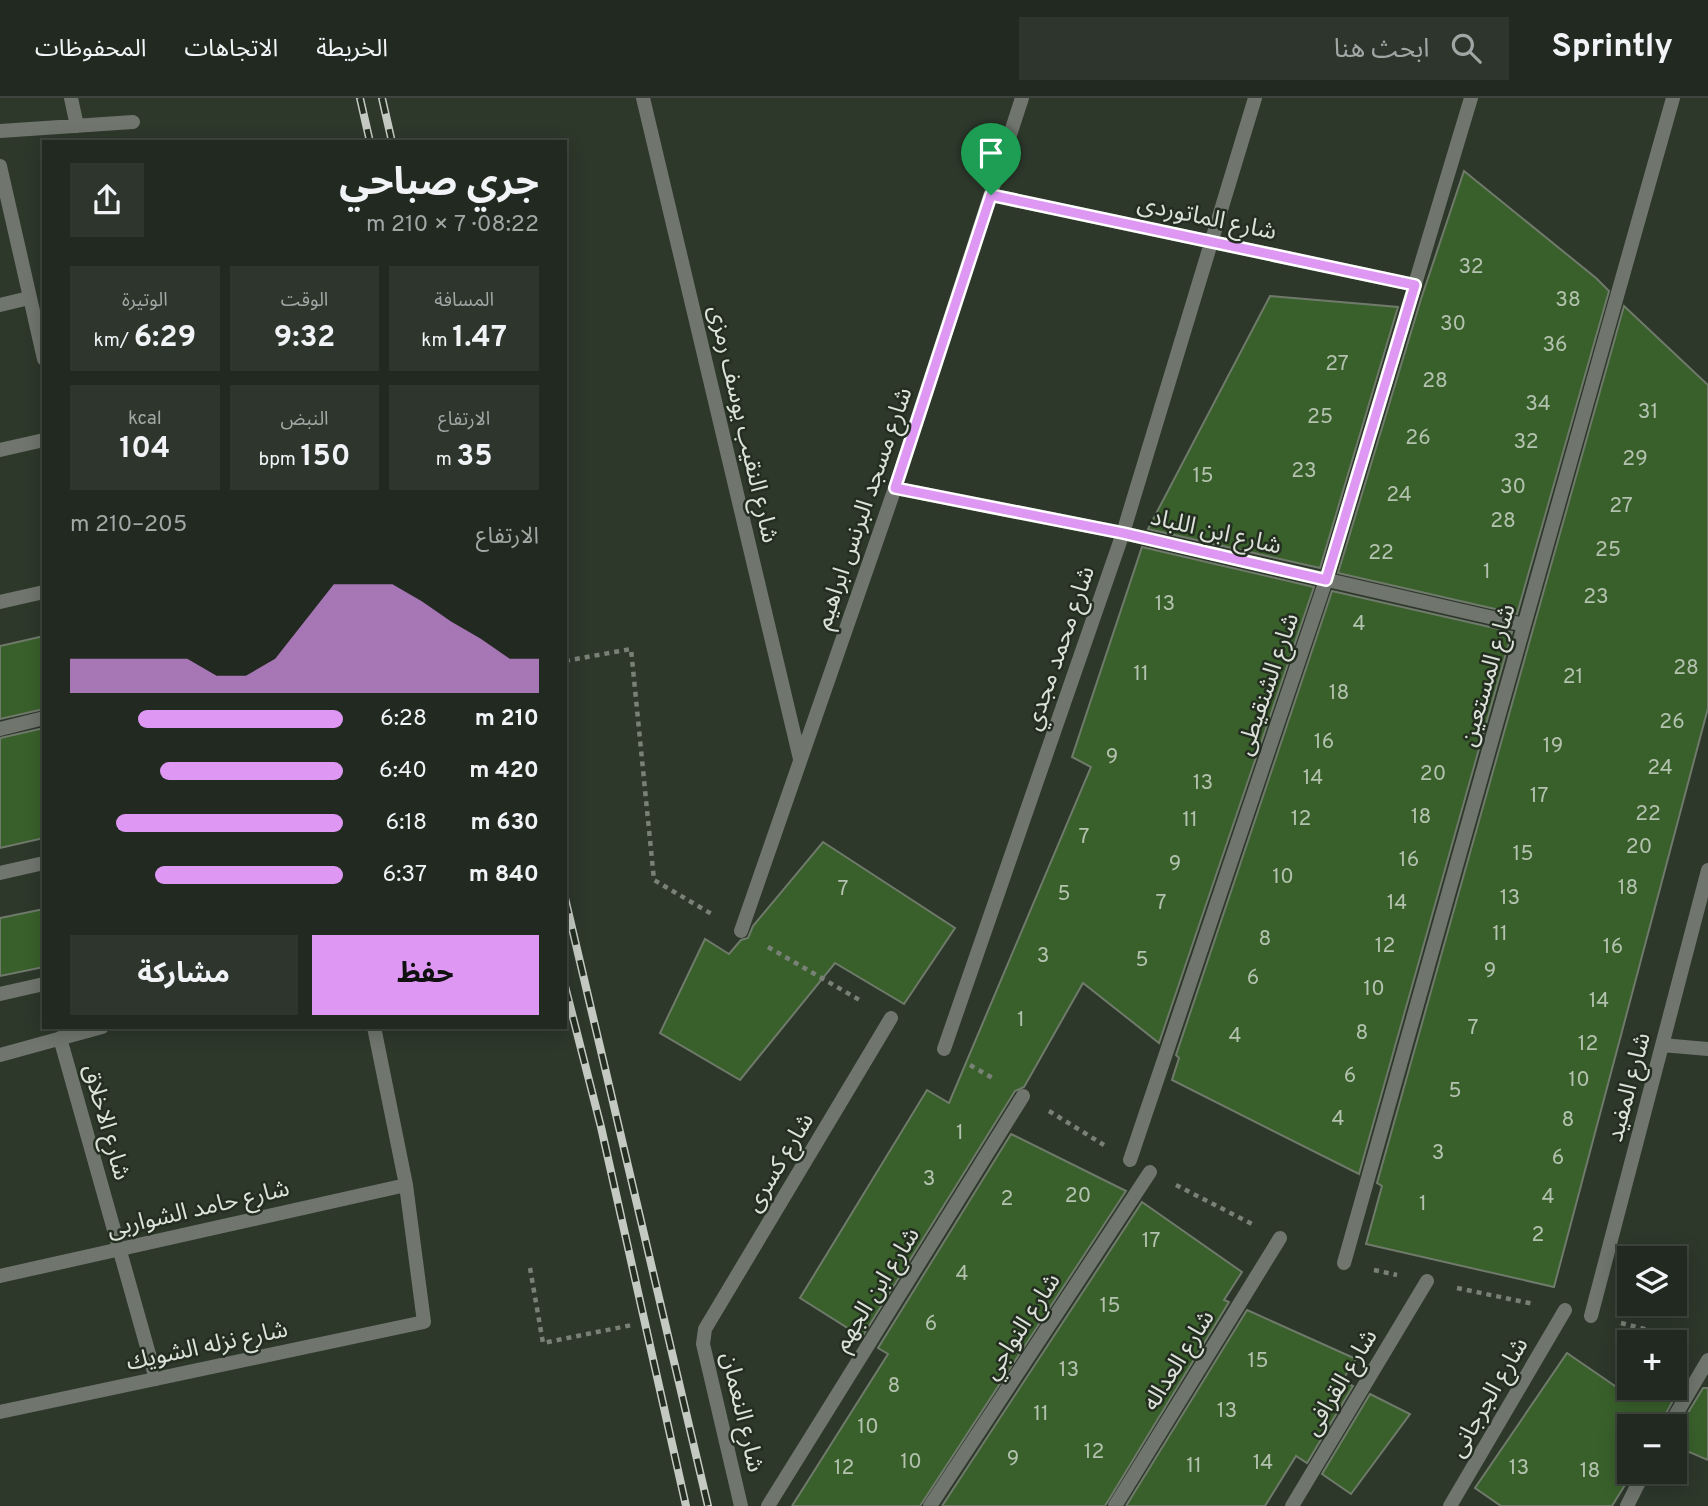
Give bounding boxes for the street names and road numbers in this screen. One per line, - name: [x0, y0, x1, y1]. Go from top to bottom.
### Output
- street label: شارع الماتوردى: [1134, 190, 1279, 248]
- street label: شارع النقيب يوسف رمزى: [700, 303, 784, 546]
- street label: شارع مسجد البرنس ابراهيم: [809, 384, 920, 633]
- street label: شارع ابن اللباد: [1147, 503, 1284, 563]
- street label: شارع محمد مجدي: [1019, 563, 1104, 735]
- street label: شارع المستعين: [1454, 601, 1524, 750]
- street label: شارع الشنقيطى: [1231, 610, 1307, 760]
- street label: شارع المفيد: [1601, 1030, 1659, 1145]
- street label: شارع الاخلاق: [74, 1061, 136, 1184]
- street label: شارع كسرى: [739, 1108, 822, 1218]
- street label: شارع حامد الشواربى: [104, 1174, 293, 1246]
- street label: شارع ابن الجهم: [828, 1222, 928, 1358]
- street label: شارع النواجي: [977, 1268, 1070, 1387]
- street label: شارع العداله: [1137, 1305, 1222, 1417]
- street label: شارع نزله الشويك: [124, 1315, 291, 1379]
- street label: شارع القرافى: [1298, 1324, 1385, 1442]
- street label: شارع الجرجانى: [1443, 1333, 1536, 1463]
- street label: شارع النعمان: [713, 1349, 769, 1475]

